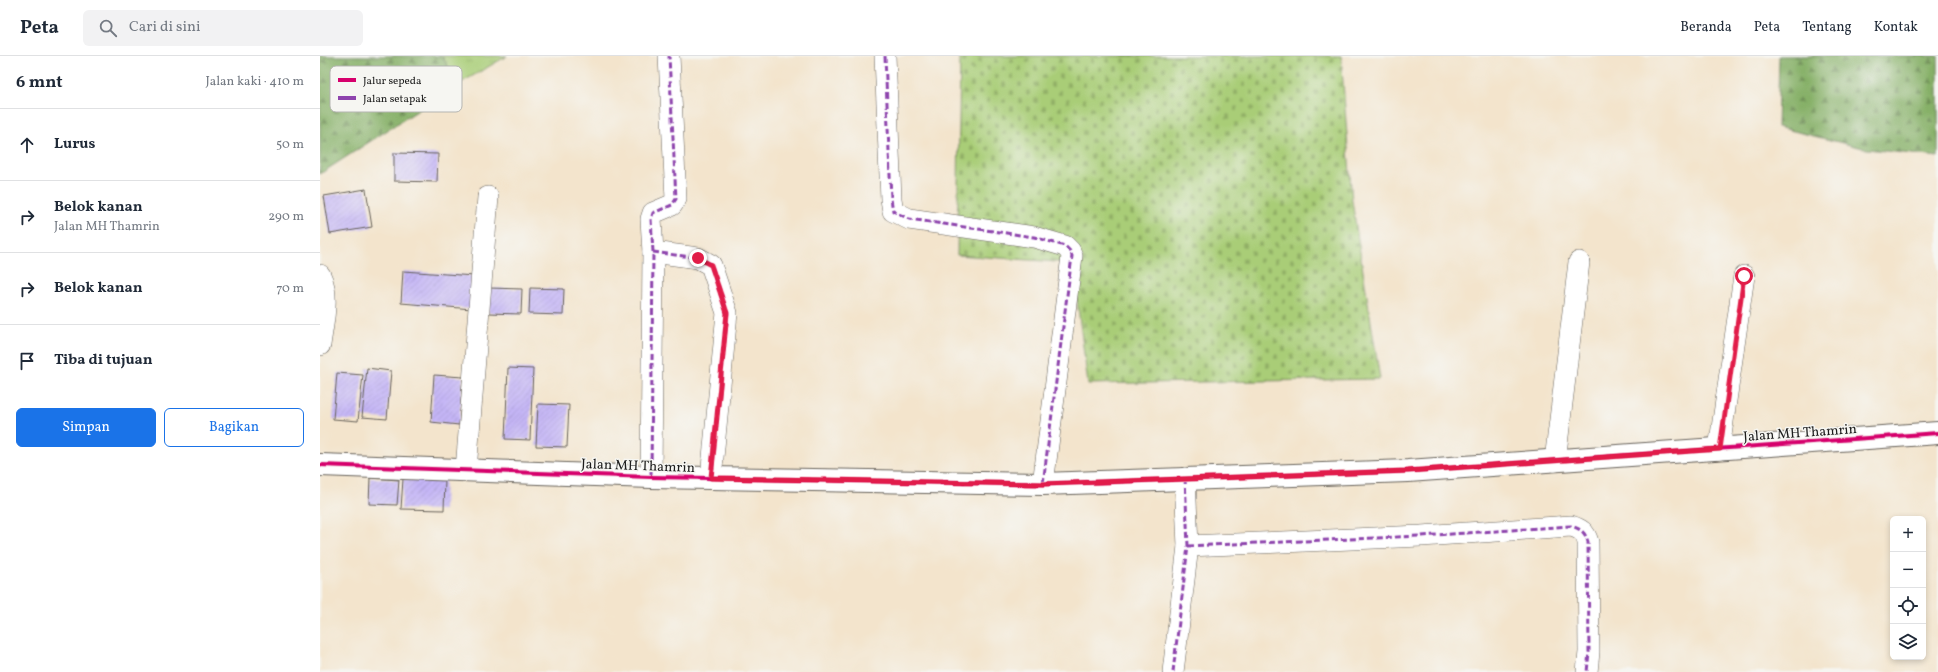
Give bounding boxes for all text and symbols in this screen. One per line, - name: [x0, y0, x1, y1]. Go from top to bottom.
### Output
- search box: [83, 10, 363, 46]
- text: Peta: [20, 15, 59, 41]
- icon: search: [97, 17, 119, 39]
- text: Cari di sini: [129, 17, 200, 38]
- text: Beranda: [1680, 18, 1732, 37]
- text: Peta: [1754, 18, 1780, 37]
- text: Tentang: [1802, 18, 1852, 37]
- text: Kontak: [1874, 18, 1918, 37]
- legend: [330, 66, 462, 112]
- text: 6 mnt: [16, 71, 63, 94]
- text: Jalan kaki · 410 m: [205, 73, 304, 91]
- text: Jalur sepeda: [363, 74, 422, 89]
- text: Jalan setapak: [363, 92, 427, 107]
- icon: ahead: [16, 134, 38, 156]
- text: Lurus: [54, 134, 95, 155]
- text: 50 m: [276, 136, 304, 154]
- text: Belok kanan: [54, 197, 143, 218]
- icon: right: [16, 206, 38, 228]
- text: 290 m: [268, 208, 304, 226]
- text: Jalan MH Thamrin: [54, 218, 160, 236]
- route end: [689, 249, 707, 267]
- route start: [1735, 267, 1753, 285]
- icon: right: [16, 278, 38, 300]
- text: Belok kanan: [54, 278, 143, 299]
- text: 70 m: [276, 280, 304, 298]
- icon: arrive: [16, 350, 38, 372]
- text: Tiba di tujuan: [54, 350, 153, 371]
- button: Simpan: [16, 408, 156, 447]
- button: Bagikan: [164, 408, 304, 447]
- street label: Jalan MH Thamrin: [1743, 420, 1858, 447]
- street label: Jalan MH Thamrin: [581, 455, 695, 478]
- map controls: [1890, 516, 1926, 660]
- button: +: [1890, 516, 1926, 552]
- button: −: [1890, 552, 1926, 588]
- button: locate: [1890, 588, 1926, 624]
- button: layers: [1890, 624, 1926, 660]

